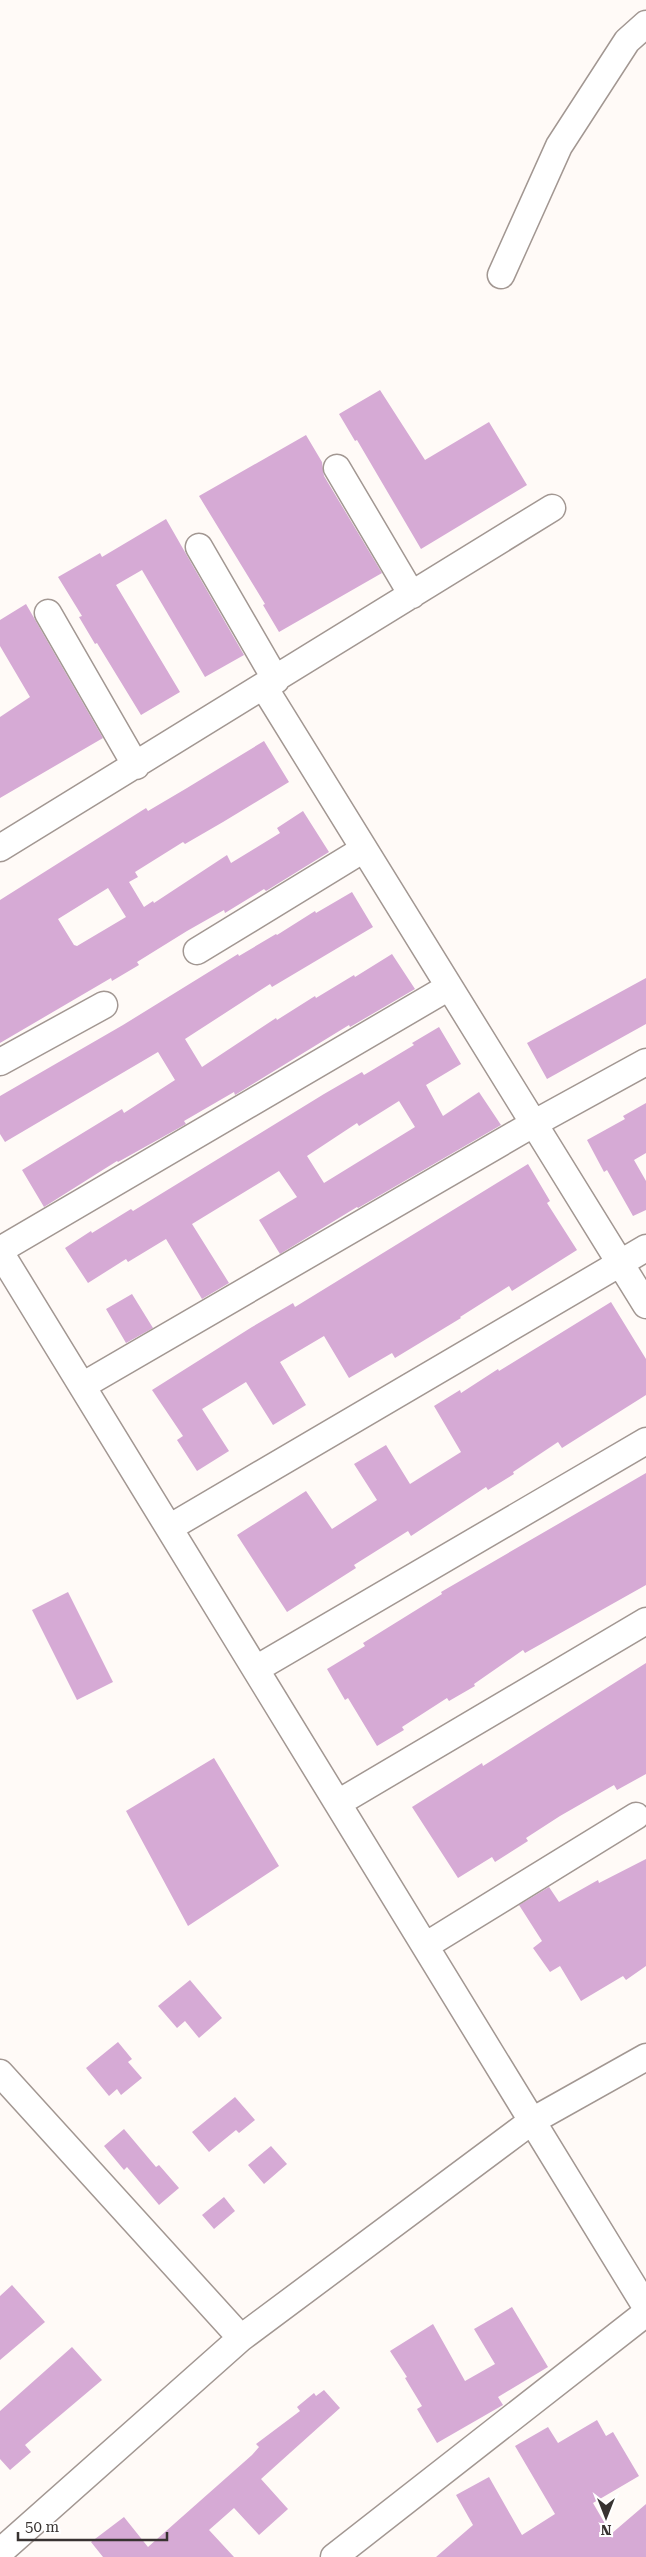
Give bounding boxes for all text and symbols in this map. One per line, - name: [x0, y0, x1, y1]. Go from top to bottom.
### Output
- north arrow: [581, 2492, 631, 2542]
- scale bar: [18, 2510, 166, 2542]
- text: 50 m: [25, 2518, 60, 2536]
- text: N: [600, 2522, 611, 2538]

